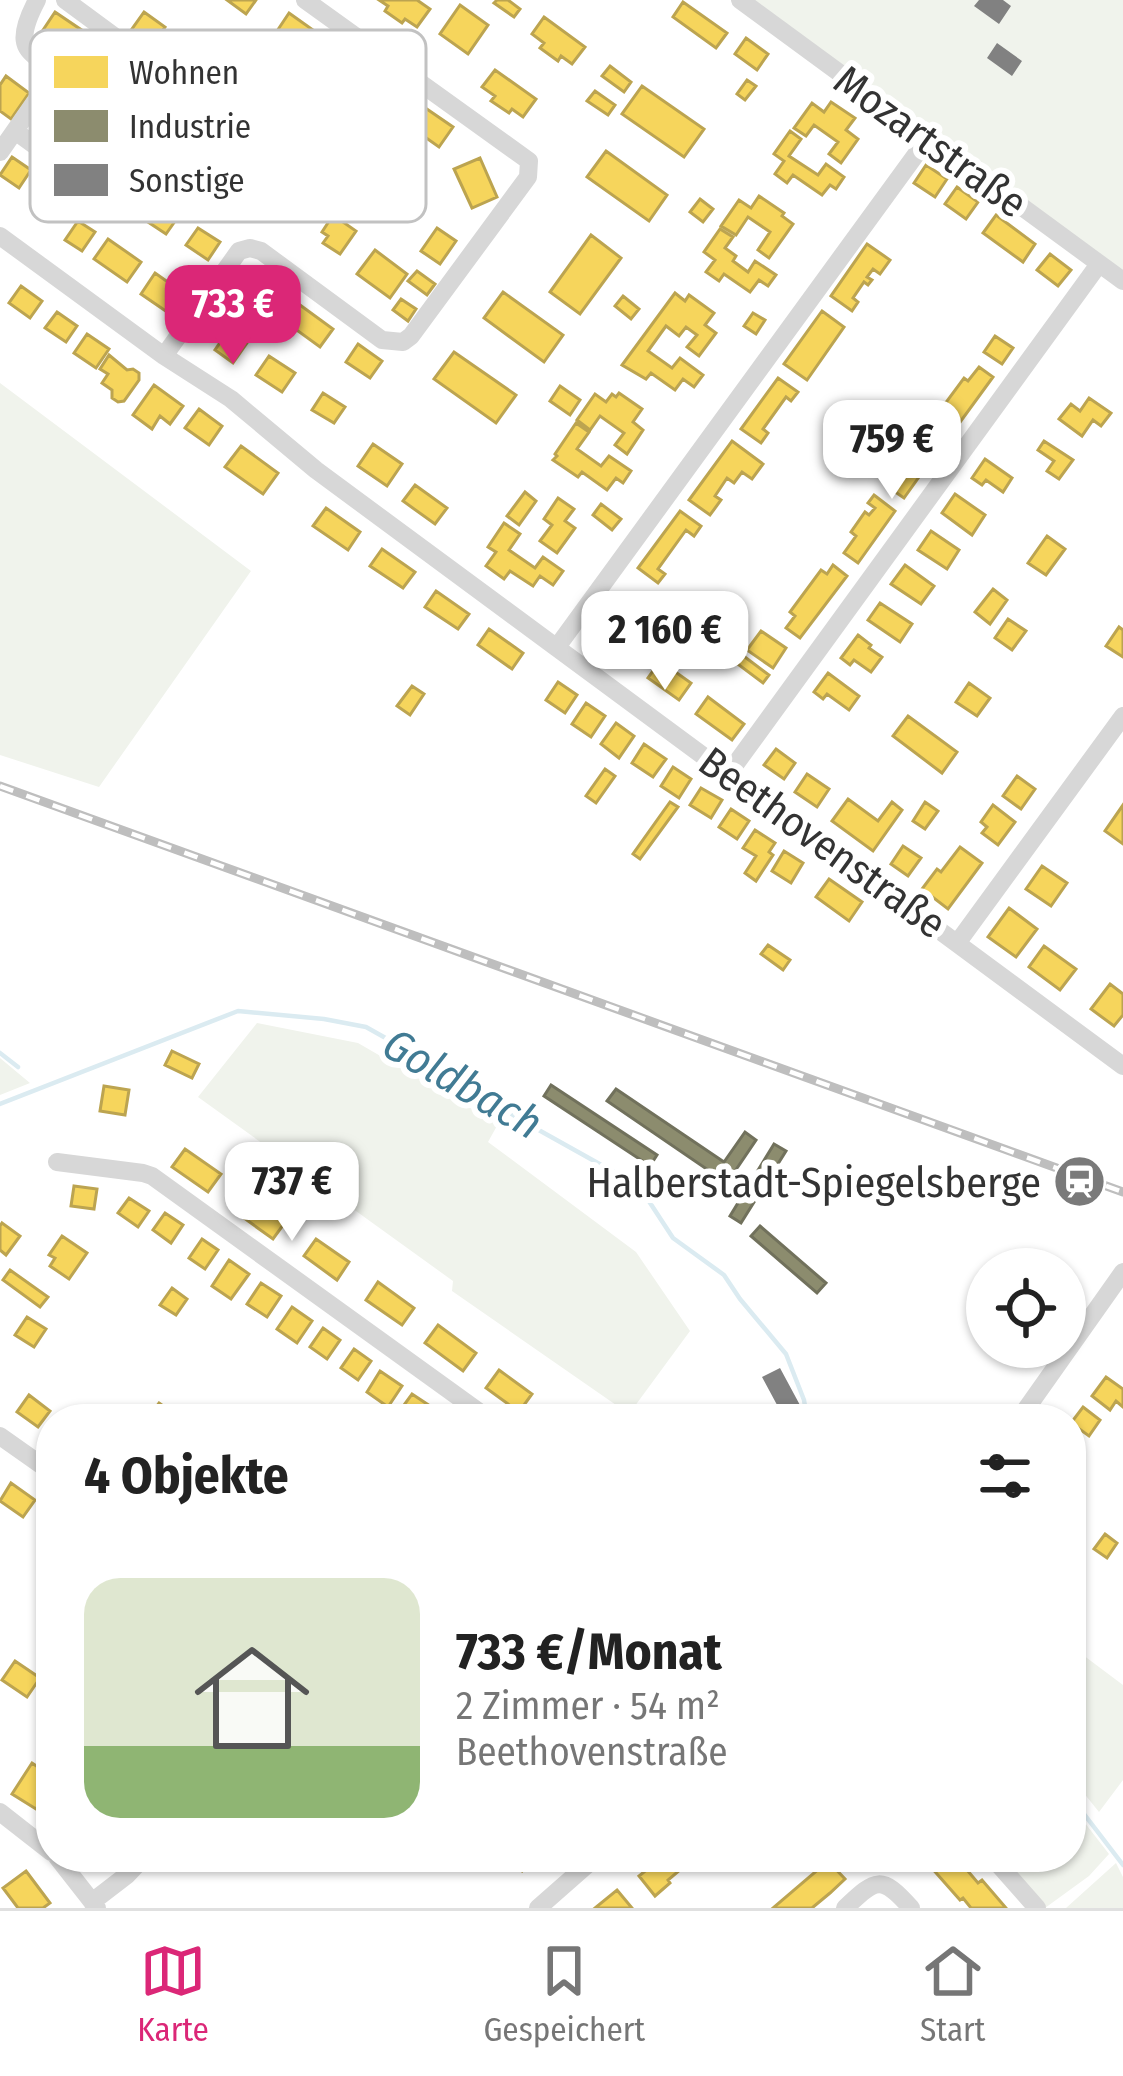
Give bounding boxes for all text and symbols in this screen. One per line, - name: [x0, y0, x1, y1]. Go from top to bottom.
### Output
- legend: [30, 30, 426, 222]
- text: Wohnen: [129, 53, 239, 93]
- street label: Mozartstraße: [824, 55, 1036, 228]
- text: Industrie: [129, 107, 251, 147]
- text: Sonstige: [129, 161, 245, 201]
- pin: 733 €: [149, 265, 317, 367]
- text: 733 €: [192, 281, 274, 327]
- pin: 759 €: [808, 400, 976, 502]
- text: 759 €: [850, 416, 934, 462]
- pin: 2 160 €: [554, 591, 776, 693]
- text: 2 160 €: [608, 607, 722, 653]
- street label: Beethovenstraße: [689, 737, 955, 949]
- water label: Goldbach: [373, 1017, 552, 1151]
- pin: 737 €: [208, 1142, 376, 1244]
- station icon: Halberstadt-Spiegelsberge: [1052, 1154, 1108, 1210]
- text: 737 €: [252, 1158, 332, 1204]
- place label: Halberstadt-Spiegelsberge: [586, 1158, 1041, 1208]
- map controls: [966, 1248, 1086, 1368]
- button: locate: [966, 1248, 1086, 1368]
- icon: filters: [972, 1443, 1038, 1509]
- text: 4 Objekte: [84, 1445, 289, 1507]
- text: 733 €/Monat: [456, 1621, 722, 1683]
- icon: home: [180, 1626, 324, 1770]
- text: 2 Zimmer · 54 m²: [456, 1683, 720, 1729]
- text: Beethovenstraße: [456, 1729, 728, 1775]
- tab: Karte: [137, 1938, 209, 2050]
- tab: Gespeichert: [483, 1938, 645, 2050]
- tab: Start: [920, 1938, 986, 2050]

